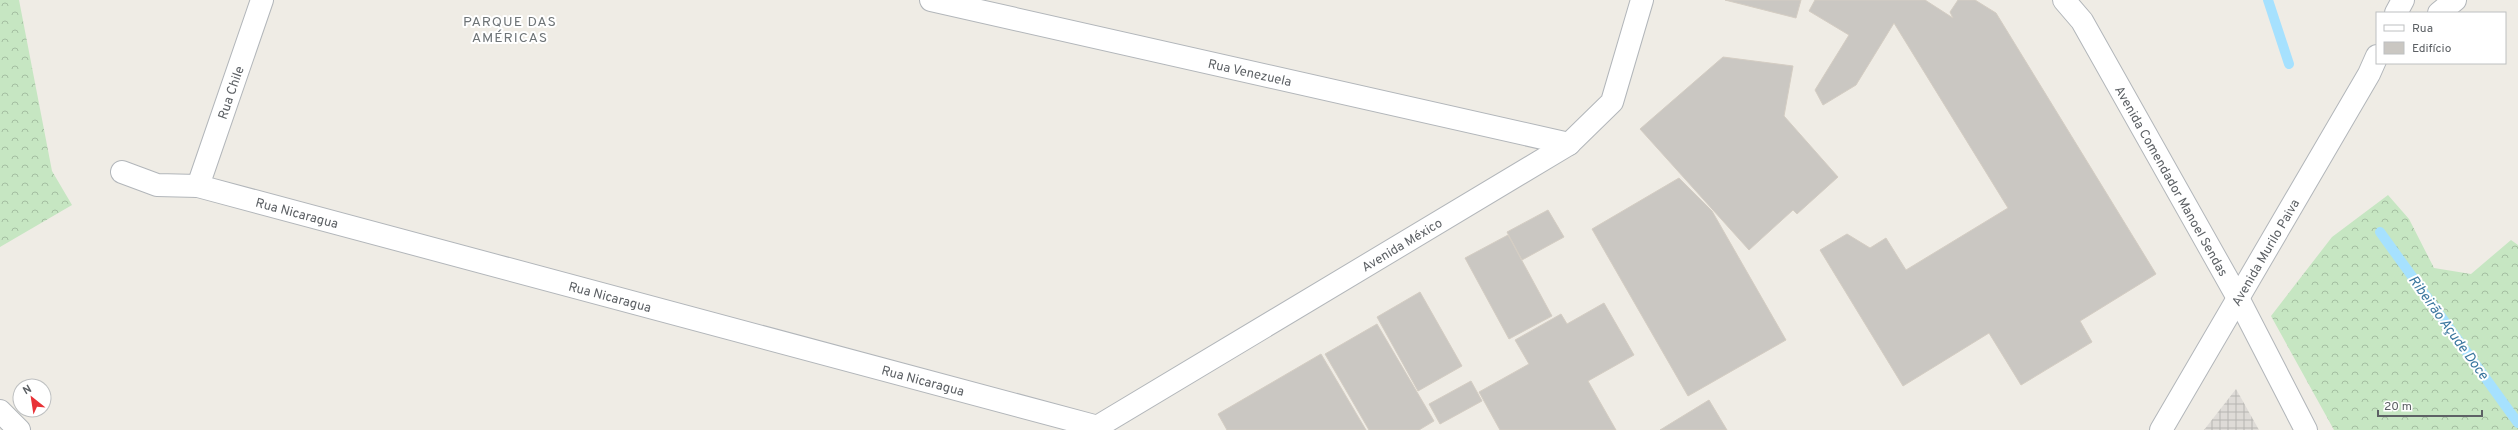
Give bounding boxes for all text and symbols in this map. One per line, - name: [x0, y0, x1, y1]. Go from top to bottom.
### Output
- legend: [2376, 12, 2506, 64]
- district label: PARQUE DAS AMÉRICAS: [463, 14, 557, 47]
- text: Rua: [2412, 21, 2433, 37]
- text: Edifício: [2412, 41, 2452, 57]
- street label: Rua Venezuela: [1206, 57, 1293, 91]
- street label: Rua Chile: [216, 64, 249, 122]
- street label: Avenida Comendador Manoel Sendas: [2110, 84, 2230, 280]
- street label: Rua Nicaragua: [253, 196, 340, 233]
- street label: Avenida Murilo Paiva: [2229, 197, 2304, 309]
- street label: Avenida México: [1359, 216, 1446, 276]
- water label: Ribeirão Açude Doce: [2404, 272, 2492, 384]
- street label: Rua Nicaragua: [566, 280, 653, 317]
- street label: Rua Nicaragua: [879, 363, 966, 401]
- north arrow: [12, 378, 52, 418]
- text: N: [21, 382, 34, 398]
- scale bar: [2378, 392, 2482, 418]
- text: 20 m: [2384, 399, 2412, 415]

